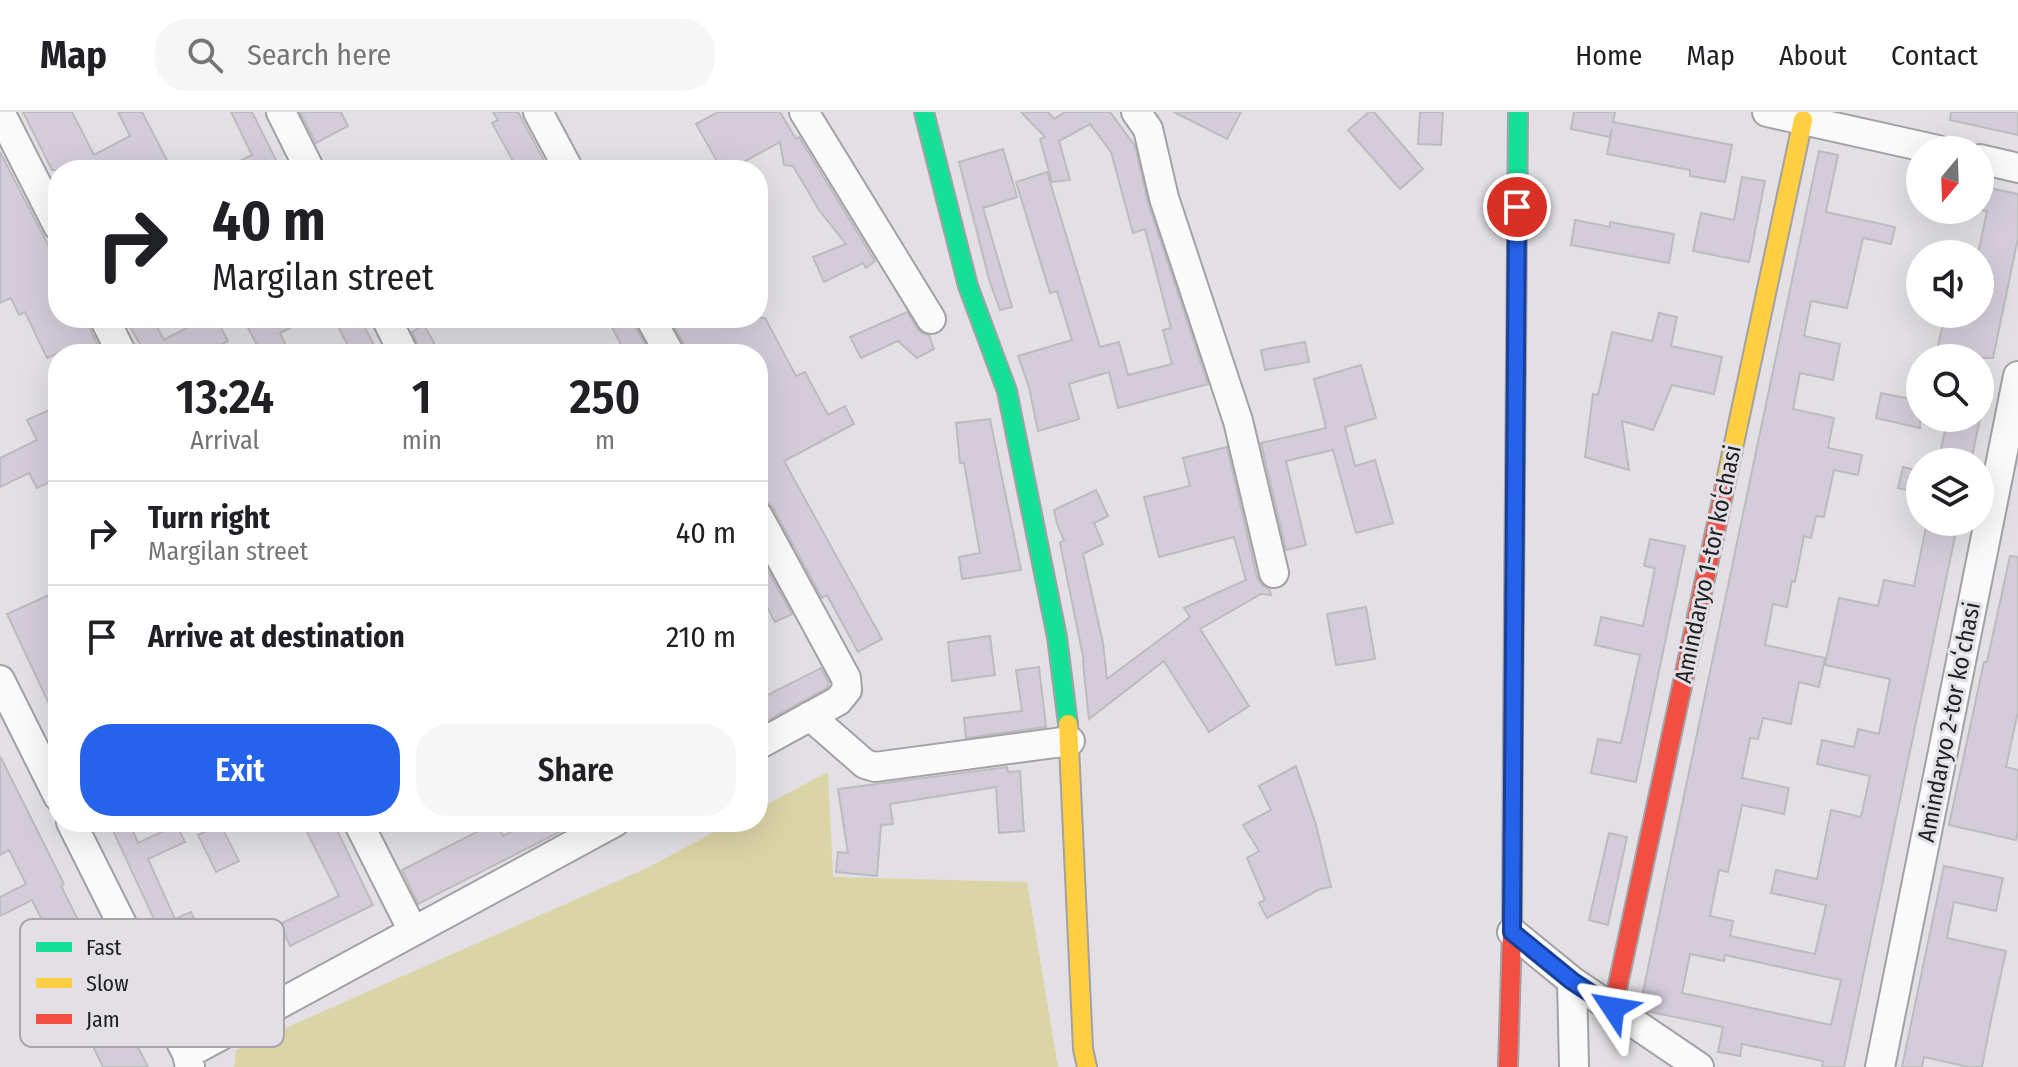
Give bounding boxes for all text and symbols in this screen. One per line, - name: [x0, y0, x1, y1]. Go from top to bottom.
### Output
- search box: [155, 19, 715, 91]
- text: Map: [40, 32, 107, 78]
- icon: search: [183, 33, 227, 77]
- text: Search here: [247, 37, 391, 73]
- text: Home: [1575, 39, 1642, 72]
- text: Map: [1686, 39, 1735, 72]
- text: About: [1779, 39, 1847, 72]
- text: Contact: [1891, 39, 1978, 72]
- north arrow: [1906, 136, 1994, 224]
- map controls: [1906, 136, 1994, 536]
- pin: [1483, 173, 1551, 241]
- icon: arrive: [1495, 185, 1539, 229]
- text: 40 m: [212, 188, 326, 255]
- icon: right: [80, 192, 184, 296]
- button: sound: [1906, 240, 1994, 328]
- text: Margilan street: [212, 256, 434, 300]
- button: search: [1906, 344, 1994, 432]
- text: 13:24: [175, 368, 274, 426]
- text: 1: [412, 368, 432, 426]
- text: 250: [569, 368, 641, 426]
- text: Arrival: [190, 425, 259, 456]
- text: min: [402, 425, 442, 456]
- text: m: [595, 425, 615, 456]
- street label: Amindaryo 1-tor koʻchasi: [1669, 442, 1747, 686]
- button: layers: [1906, 448, 1994, 536]
- text: Turn right: [148, 500, 270, 536]
- icon: right: [80, 511, 124, 555]
- text: 40 m: [676, 515, 736, 551]
- text: Margilan street: [148, 536, 308, 567]
- street label: Amindaryo 2-tor koʻchasi: [1912, 600, 1986, 844]
- icon: arrive: [80, 615, 124, 659]
- text: Arrive at destination: [148, 619, 405, 655]
- text: 210 m: [666, 619, 736, 655]
- button: Exit: [80, 724, 400, 816]
- button: Share: [416, 724, 736, 816]
- legend: [20, 919, 284, 1047]
- text: Fast: [86, 934, 122, 961]
- position arrow: [1571, 966, 1655, 1050]
- text: Slow: [86, 970, 129, 997]
- text: Jam: [86, 1006, 120, 1033]

